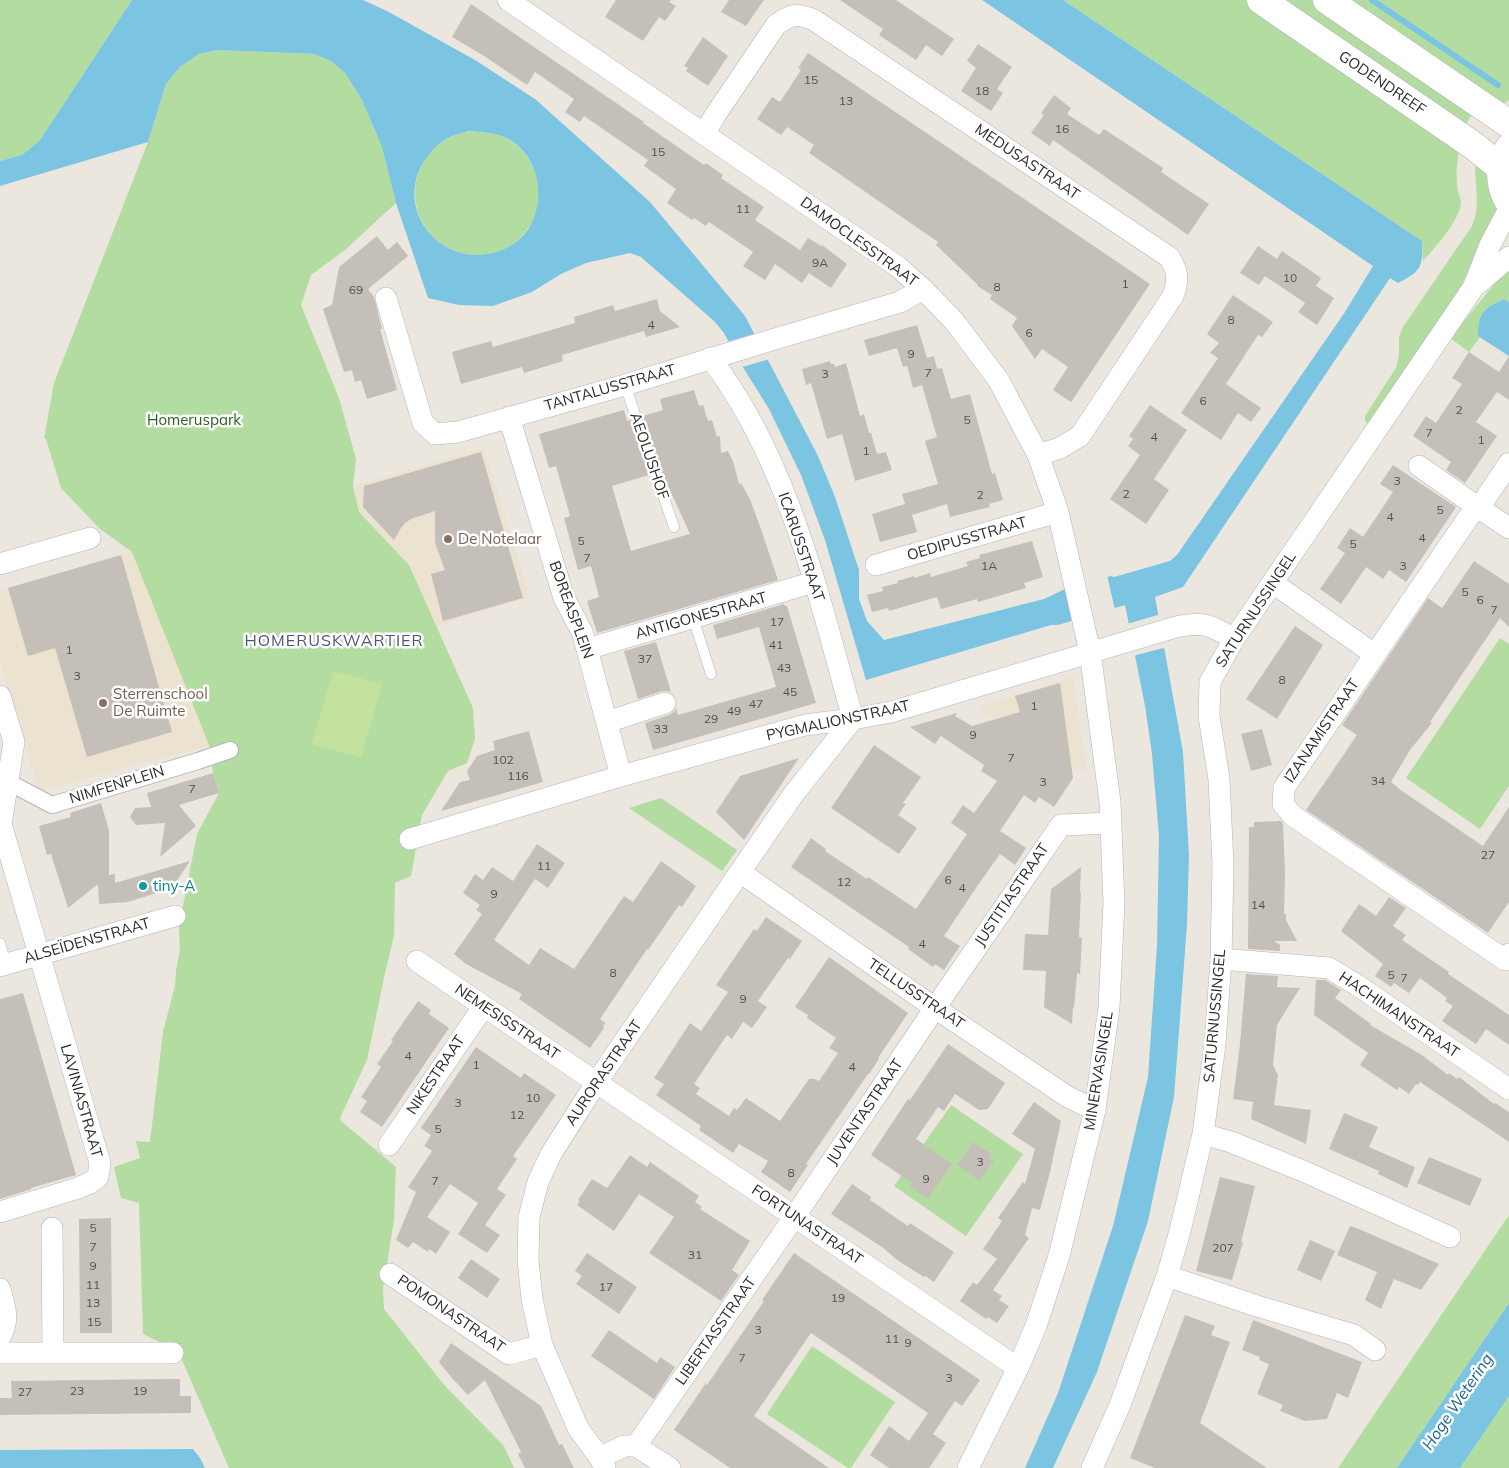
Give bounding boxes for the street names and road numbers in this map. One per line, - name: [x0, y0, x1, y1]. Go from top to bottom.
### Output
- street label: GODENDREEF: [1335, 47, 1429, 119]
- street label: MEDUSASTRAAT: [971, 120, 1083, 204]
- street label: DAMOCLESSTRAAT: [797, 193, 921, 291]
- street label: TANTALUSSTRAAT: [542, 361, 678, 415]
- street label: AEOLUSHOF: [626, 410, 672, 502]
- street label: ICARUSSTRAAT: [774, 490, 828, 604]
- street label: OEDIPUSSTRAAT: [905, 513, 1029, 565]
- street label: SATURNUSSINGEL: [1212, 549, 1300, 671]
- street label: BOREASPLEIN: [545, 559, 597, 661]
- street label: ANTIGONESTRAAT: [633, 589, 769, 643]
- street label: IZANAMISTRAAT: [1281, 676, 1363, 786]
- street label: PYGMALIONSTRAAT: [765, 697, 911, 745]
- street label: NIMFENPLEIN: [67, 762, 167, 808]
- street label: JUSTITIASTRAAT: [971, 840, 1053, 950]
- street label: ALSEÏDENSTRAAT: [22, 914, 152, 968]
- street label: SATURNUSSINGEL: [1200, 949, 1230, 1083]
- street label: TELLUSSTRAAT: [864, 955, 968, 1033]
- street label: HACHIMANSTRAAT: [1335, 968, 1463, 1062]
- street label: NEMESISSTRAAT: [451, 980, 563, 1064]
- street label: MINERVASINGEL: [1081, 1010, 1117, 1132]
- street label: AURORASTRAAT: [562, 1017, 646, 1129]
- street label: NIKESTRAAT: [403, 1032, 469, 1118]
- street label: LAVINIASTRAAT: [56, 1042, 106, 1160]
- street label: JUVENTASTRAAT: [823, 1056, 907, 1168]
- street label: FORTUNASTRAAT: [748, 1181, 866, 1269]
- street label: POMONASTRAAT: [394, 1271, 508, 1357]
- street label: LIBERTASSTRAAT: [672, 1274, 760, 1388]

